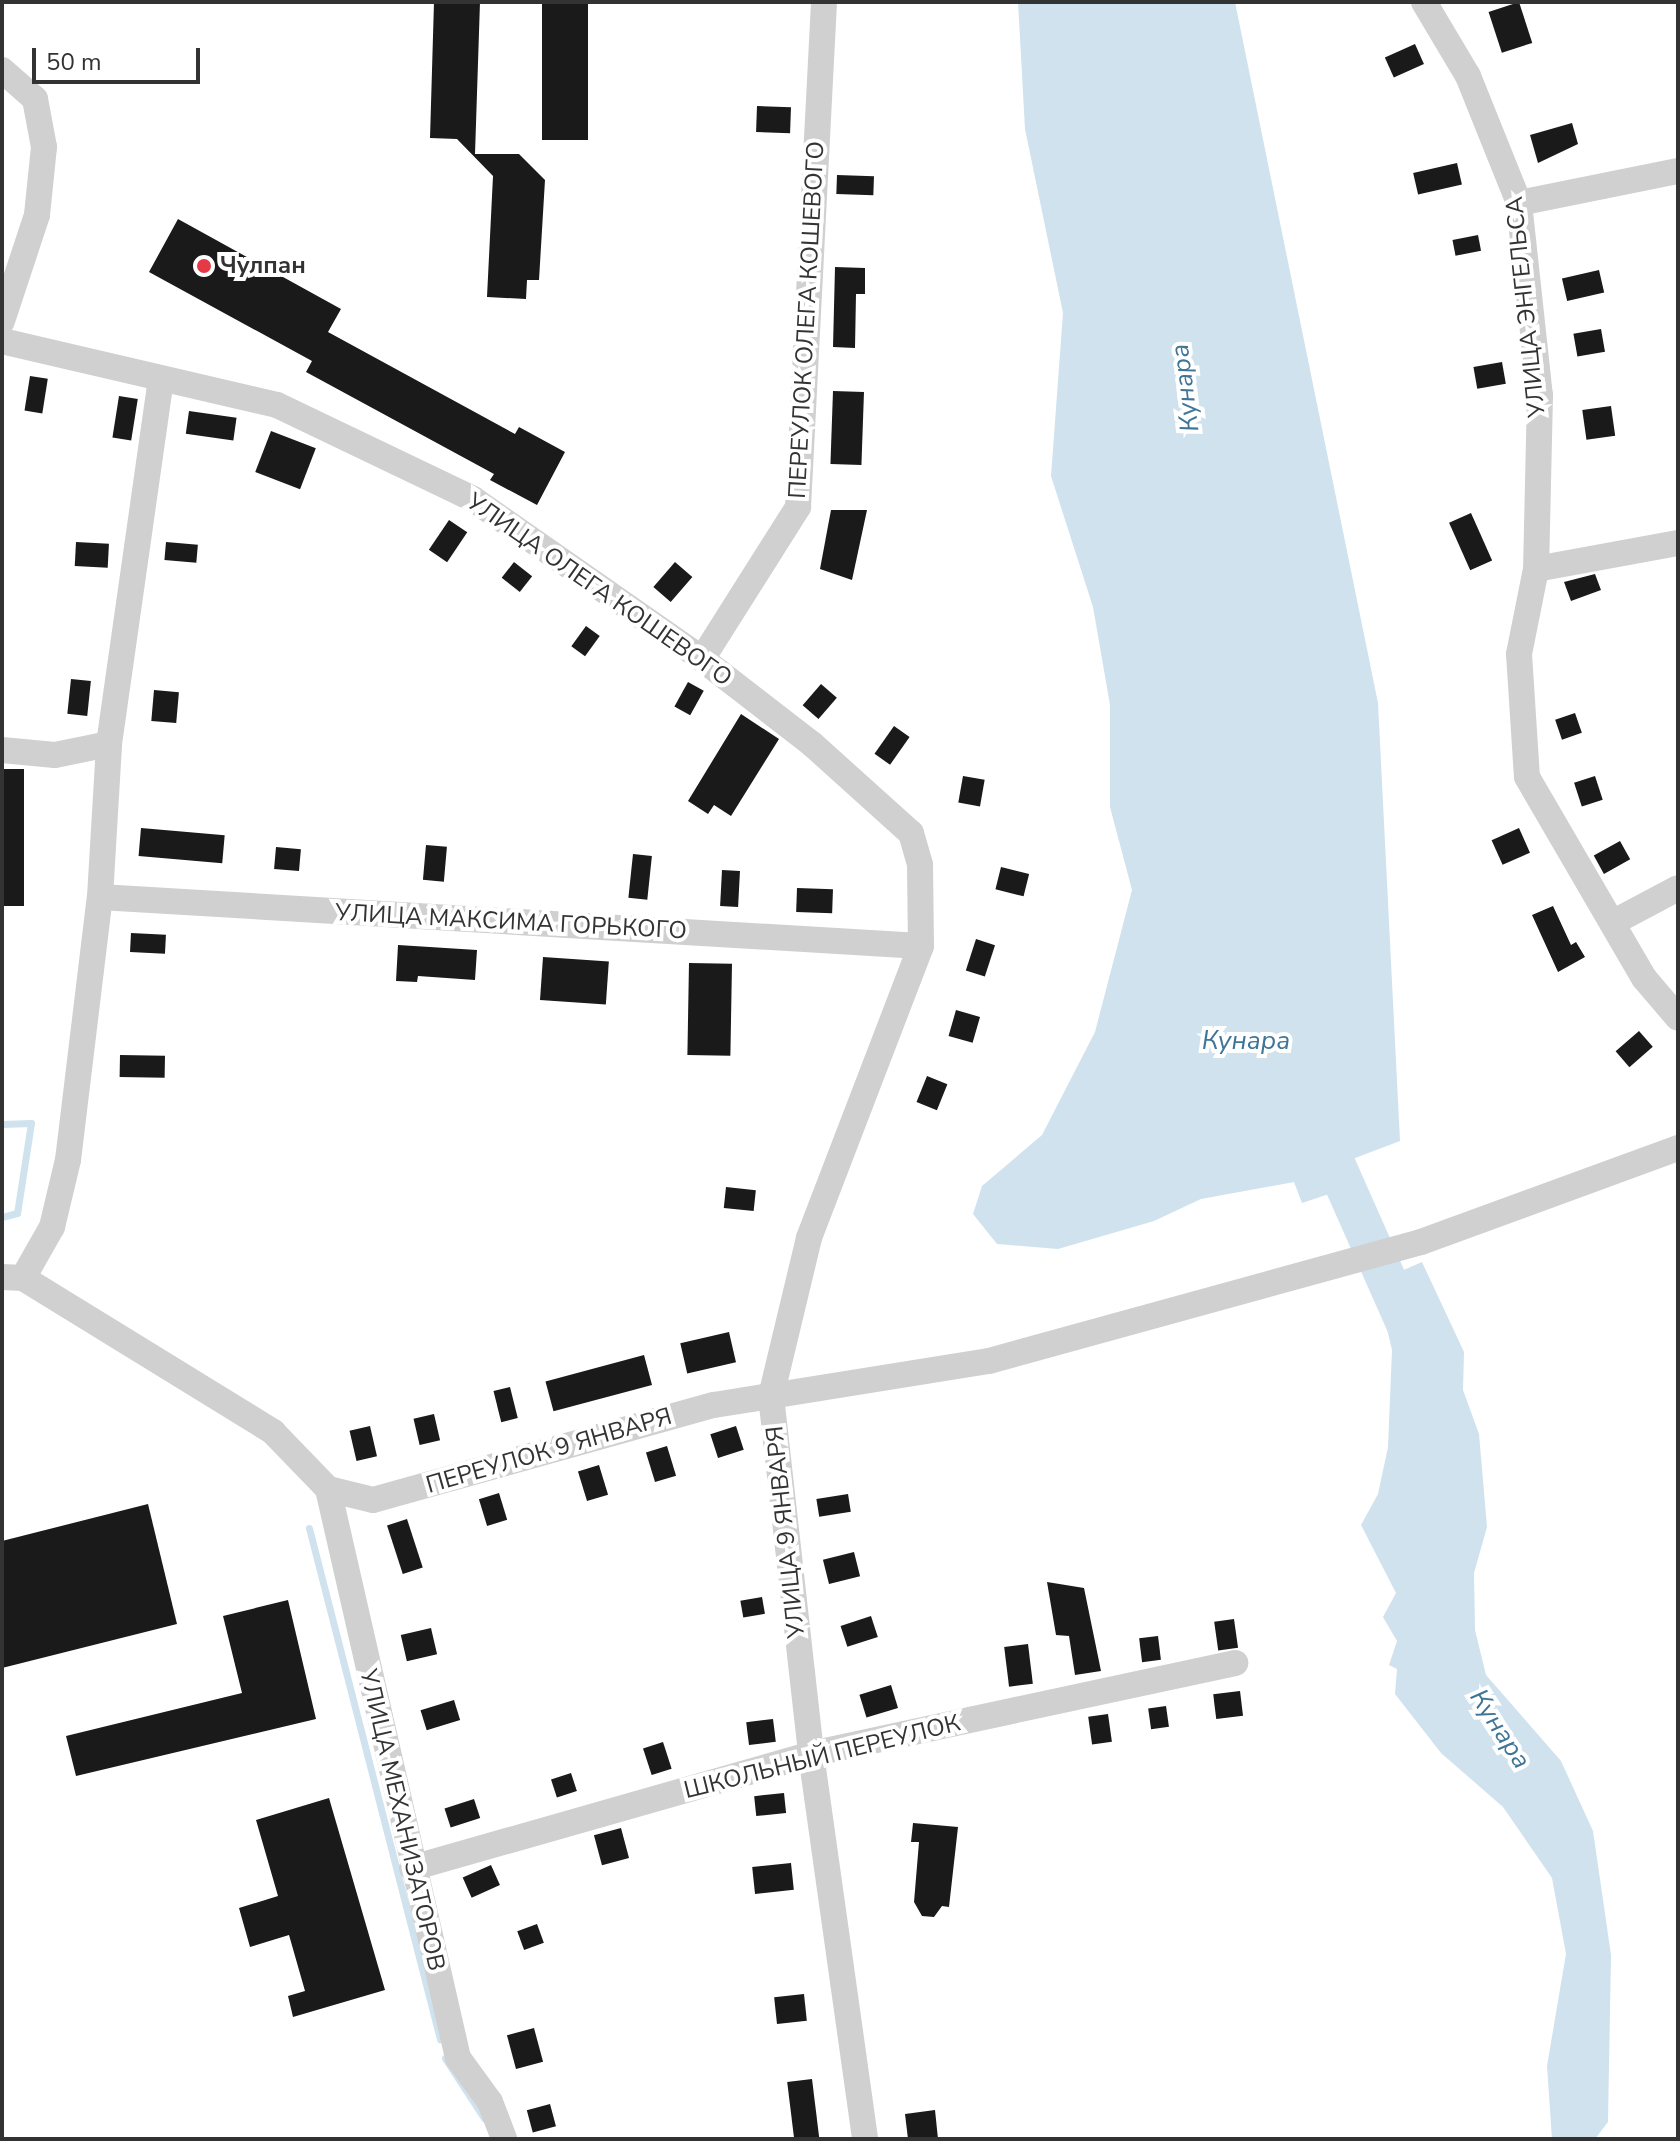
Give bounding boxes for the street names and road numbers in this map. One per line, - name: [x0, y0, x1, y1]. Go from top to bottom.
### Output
- street label: ПЕРЕУЛОК ОЛЕГА КОШЕВОГО: [783, 141, 831, 499]
- street label: УЛИЦА ЭНГЕЛЬСА: [1500, 195, 1552, 419]
- street label: УЛИЦА ОЛЕГА КОШЕВОГО: [461, 487, 737, 693]
- street label: УЛИЦА МАКСИМА ГОРЬКОГО: [334, 898, 688, 946]
- street label: ПЕРЕУЛОК 9 ЯНВАРЯ: [423, 1402, 675, 1500]
- street label: УЛИЦА 9 ЯНВАРЯ: [761, 1424, 811, 1640]
- street label: УЛИЦА МЕХАНИЗАТОРОВ: [353, 1666, 451, 1974]
- street label: ШКОЛЬНЫЙ ПЕРЕУЛОК: [681, 1709, 963, 1805]

